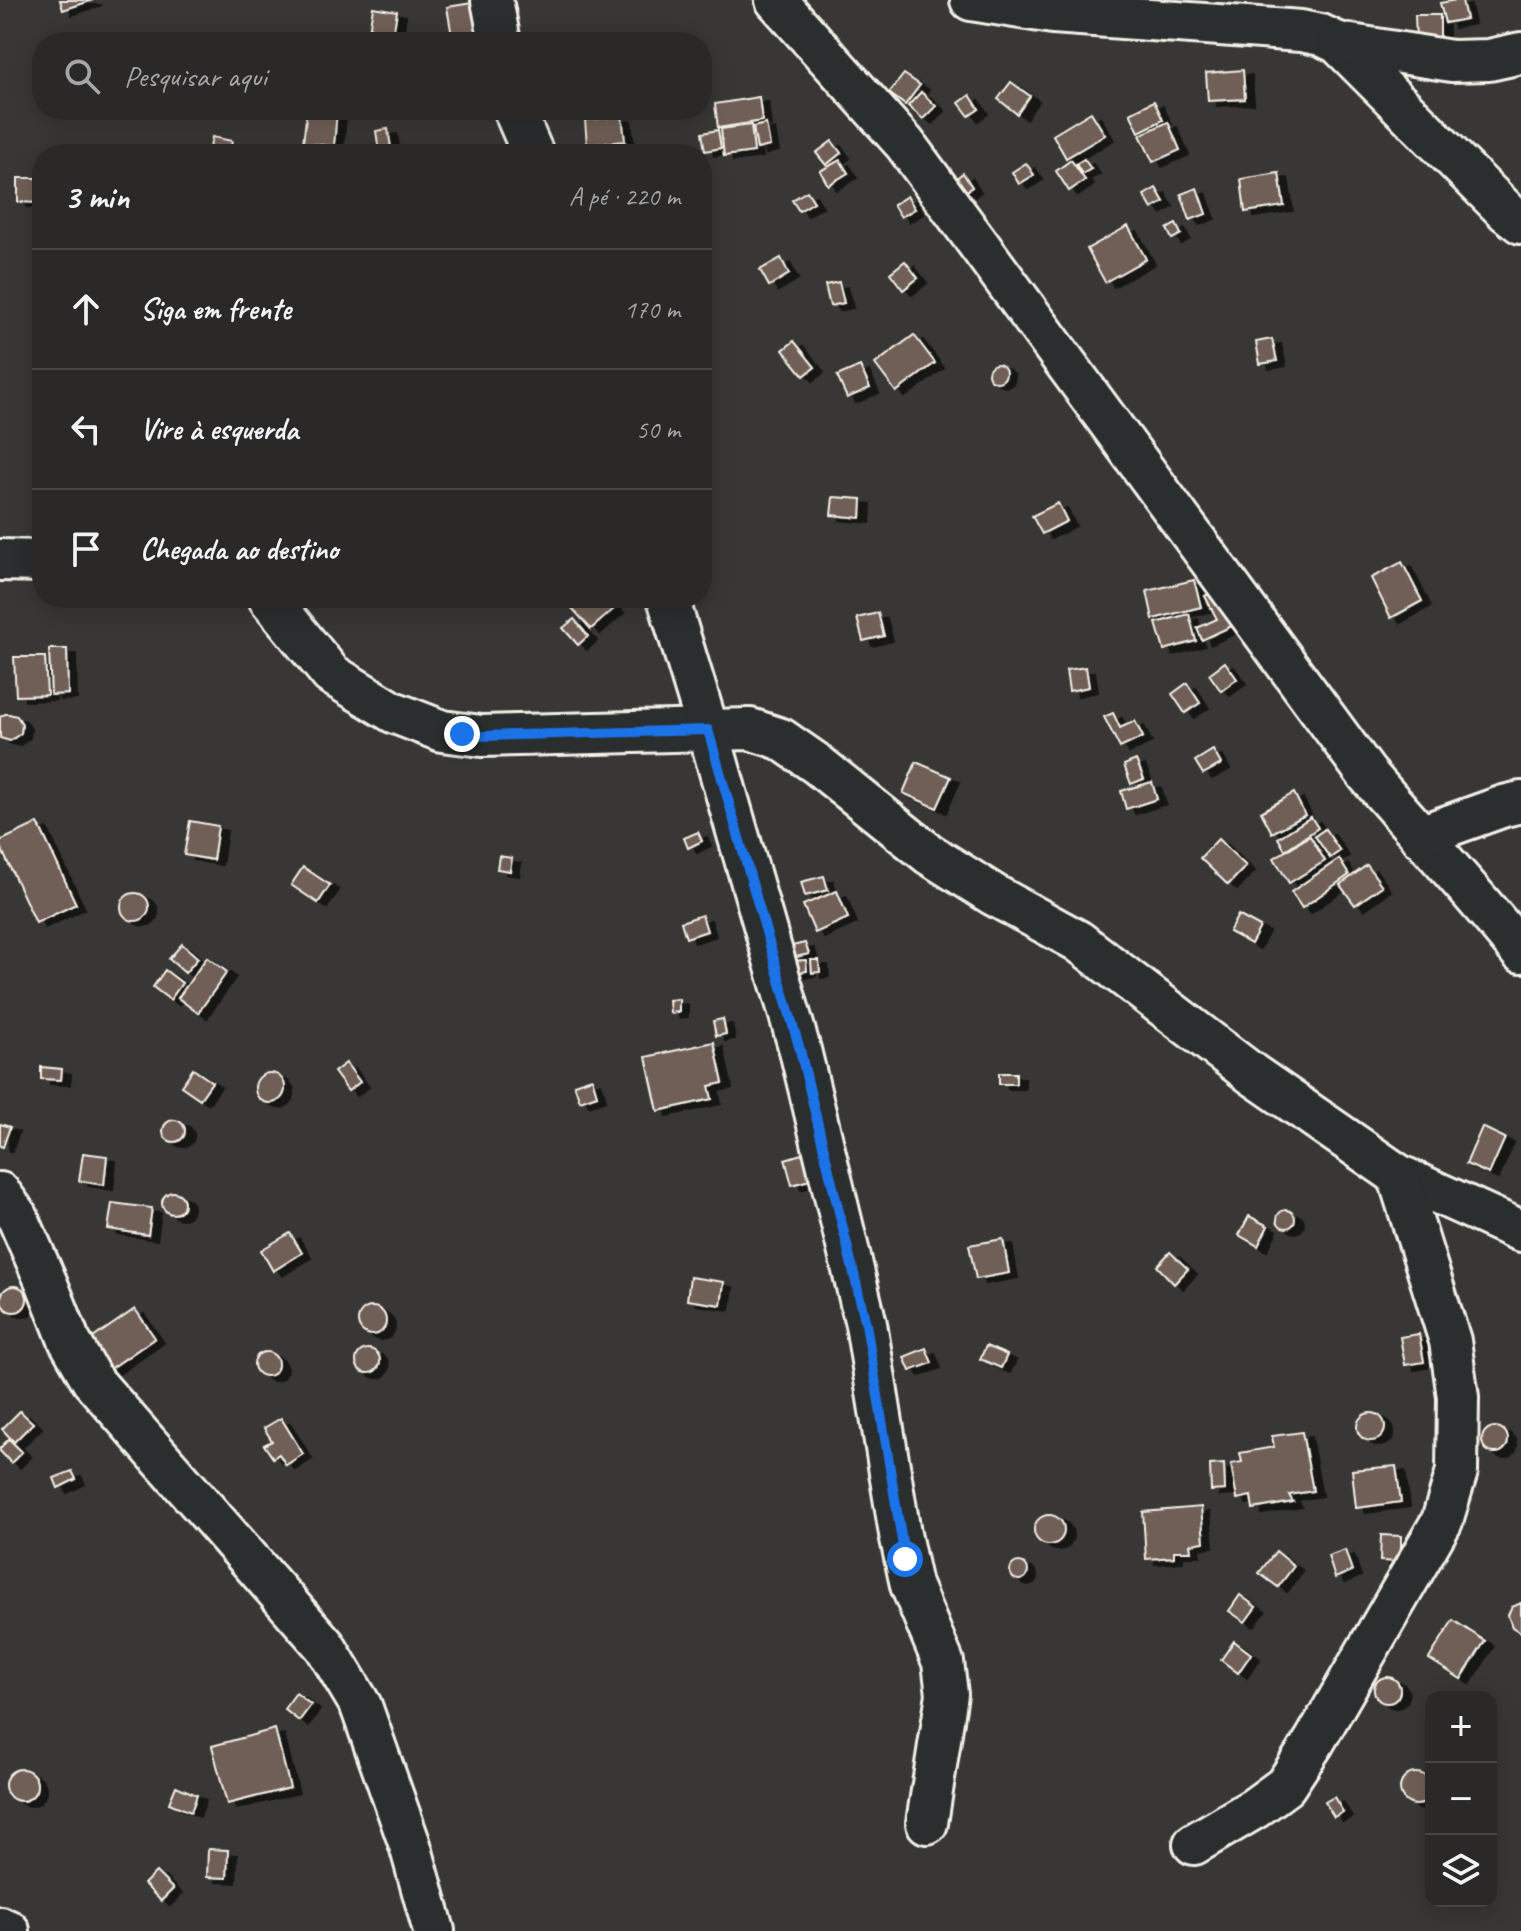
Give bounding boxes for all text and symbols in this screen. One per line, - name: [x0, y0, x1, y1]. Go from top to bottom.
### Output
- search box: [32, 32, 712, 120]
- icon: search: [60, 54, 104, 98]
- text: Pesquisar aqui: [124, 57, 267, 95]
- text: 3 min: [64, 175, 129, 218]
- text: A pé · 220 m: [569, 180, 680, 213]
- icon: ahead: [64, 287, 108, 331]
- text: Siga em frente: [140, 290, 291, 328]
- text: 170 m: [624, 293, 680, 326]
- icon: left: [64, 407, 108, 451]
- text: Vire à esquerda: [140, 410, 298, 448]
- text: 50 m: [636, 413, 680, 446]
- icon: arrive: [64, 527, 108, 571]
- text: Chegada ao destino: [140, 530, 338, 568]
- route end: [444, 716, 480, 752]
- route start: [887, 1541, 923, 1577]
- map controls: [1425, 1691, 1497, 1907]
- button: +: [1425, 1691, 1497, 1763]
- button: −: [1425, 1763, 1497, 1835]
- button: layers: [1425, 1835, 1497, 1907]

